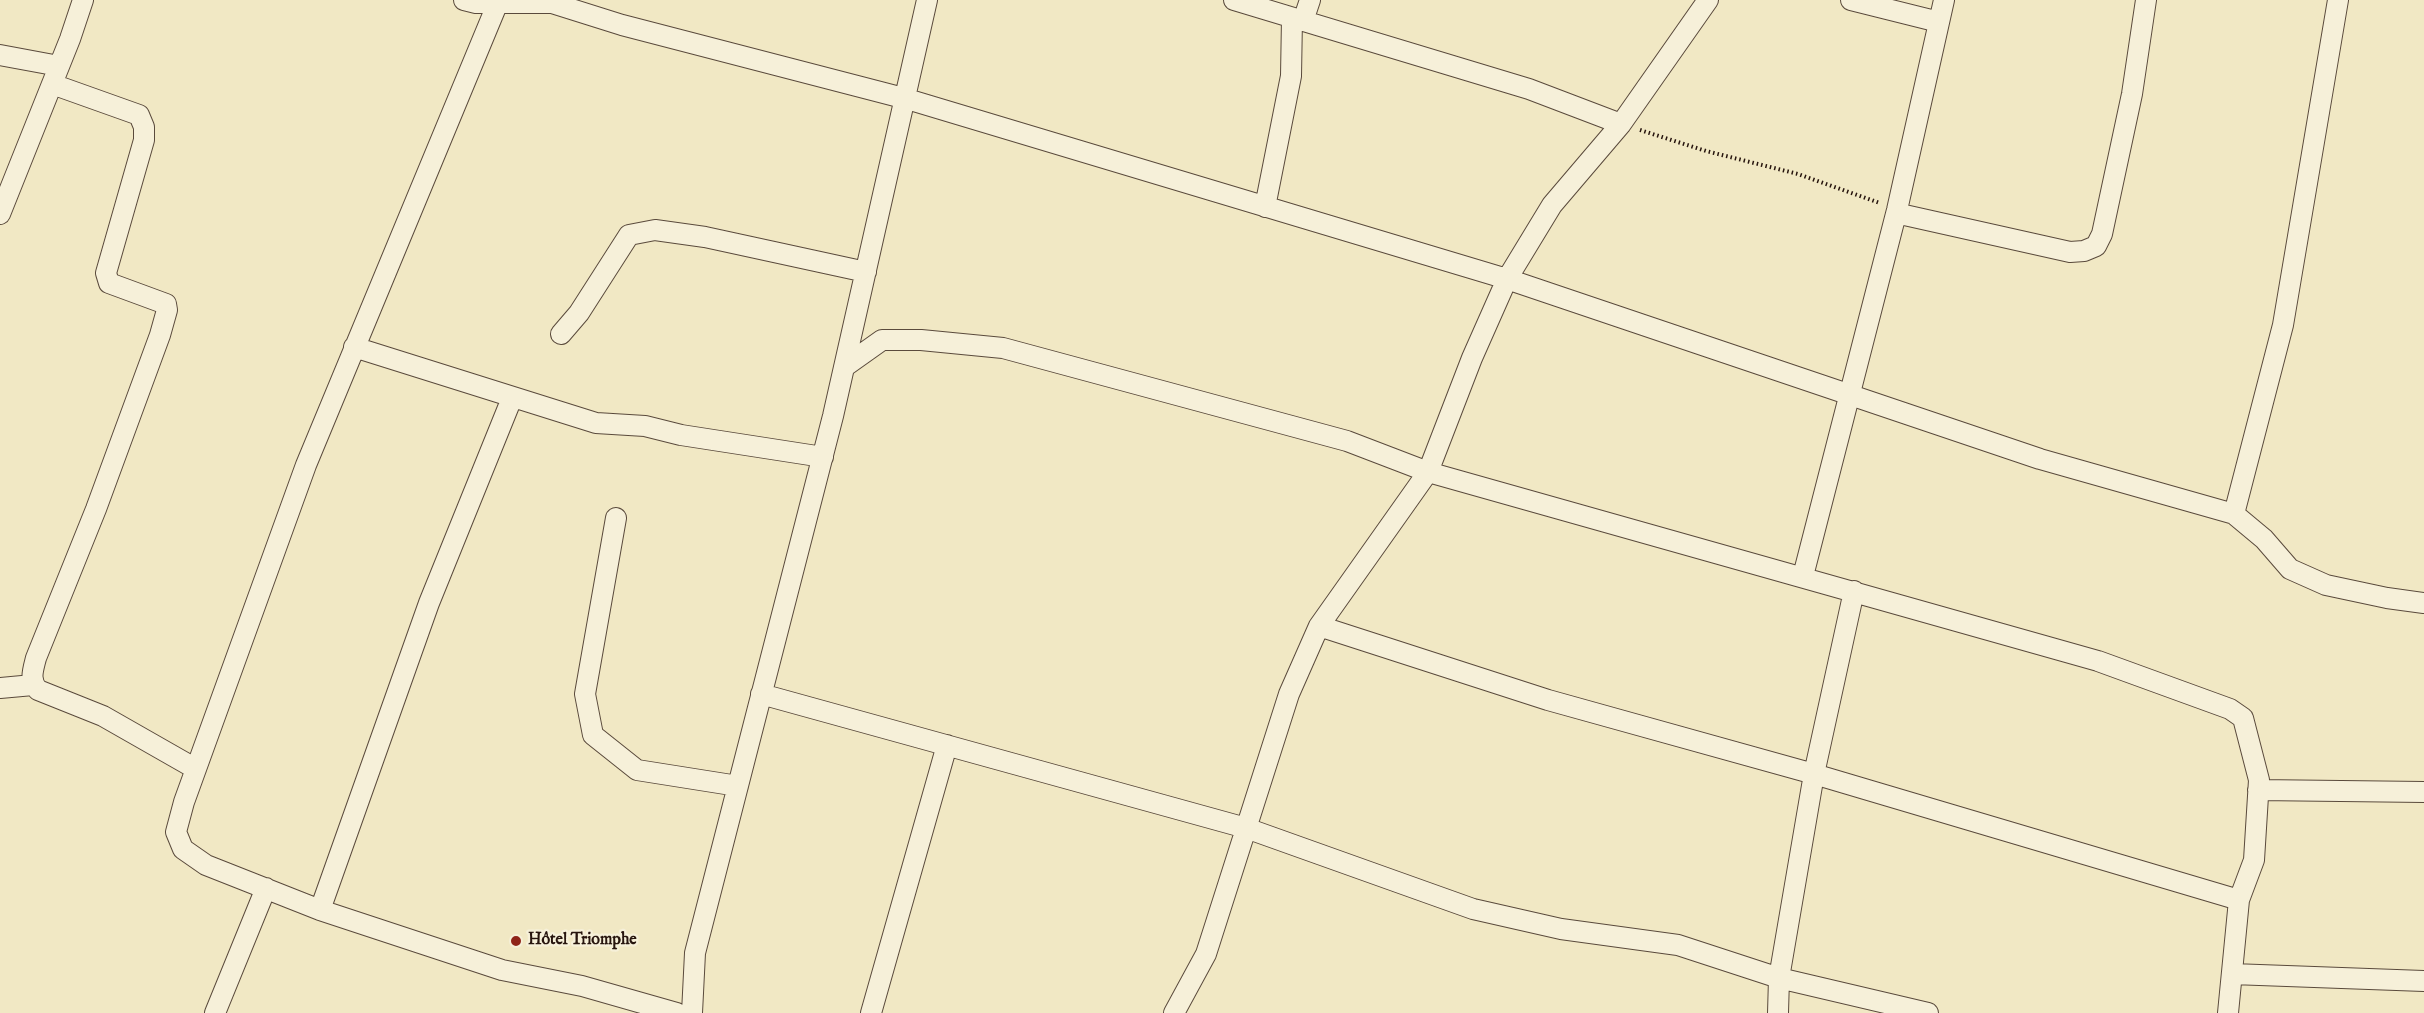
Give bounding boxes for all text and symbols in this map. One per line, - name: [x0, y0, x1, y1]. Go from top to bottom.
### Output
- place label: Hôtel Triomphe: [528, 931, 637, 951]
- marker: Hôtel Triomphe: [509, 934, 523, 948]

